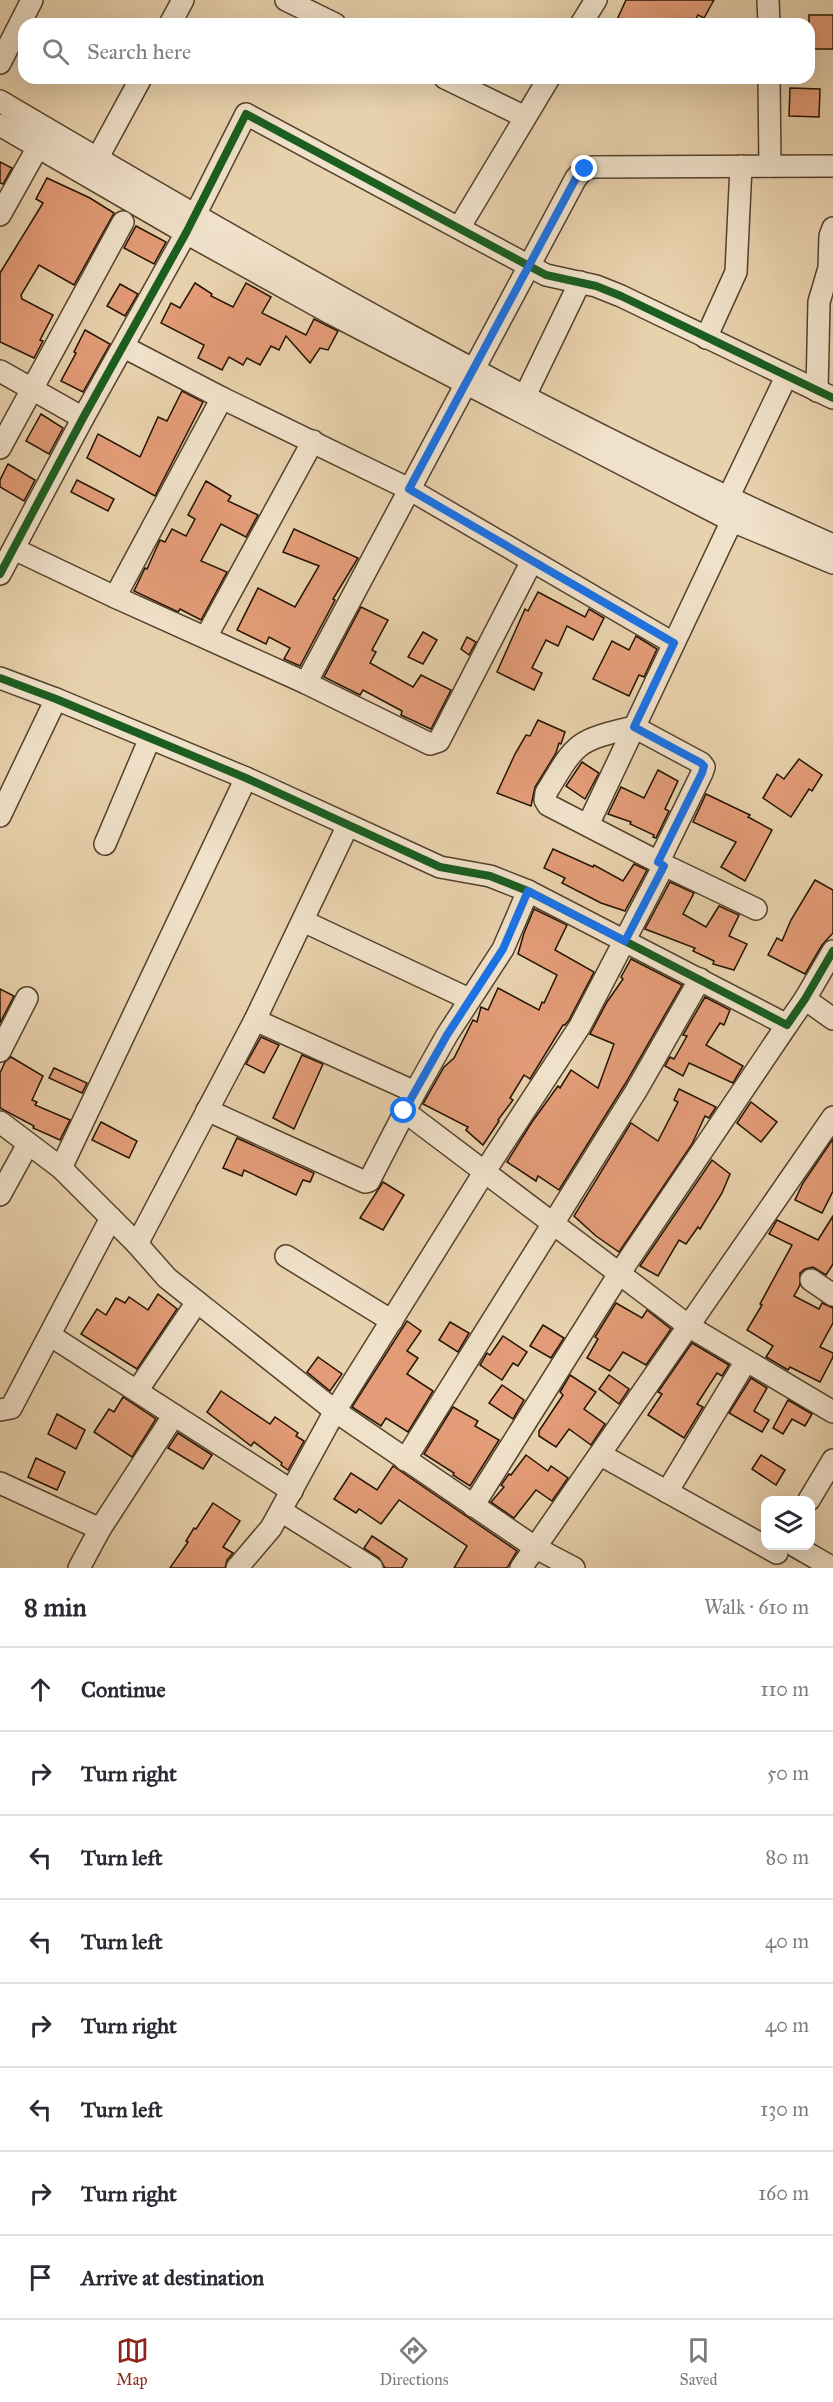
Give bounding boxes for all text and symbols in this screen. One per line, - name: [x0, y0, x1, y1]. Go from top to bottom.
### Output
- search box: [18, 18, 815, 84]
- icon: search: [39, 35, 72, 68]
- text: Search here: [87, 38, 191, 65]
- route end: [571, 155, 597, 181]
- route start: [390, 1097, 416, 1123]
- map controls: [761, 1496, 815, 1550]
- button: layers: [761, 1496, 815, 1550]
- text: 8 min: [24, 1591, 87, 1623]
- text: Walk · 610 m: [704, 1595, 809, 1619]
- icon: ahead: [24, 1673, 57, 1706]
- text: Continue: [81, 1676, 166, 1703]
- text: 110 m: [761, 1677, 809, 1701]
- icon: right: [24, 1757, 57, 1790]
- text: Turn right: [81, 1760, 177, 1787]
- text: 50 m: [767, 1761, 809, 1785]
- icon: left: [24, 1841, 57, 1874]
- text: Turn left: [81, 1844, 163, 1871]
- text: 80 m: [766, 1845, 809, 1869]
- icon: left: [24, 1925, 57, 1958]
- text: Turn left: [81, 1928, 163, 1955]
- text: 40 m: [765, 1929, 809, 1953]
- icon: right: [24, 2009, 57, 2042]
- text: Turn right: [81, 2012, 177, 2039]
- text: 40 m: [765, 2013, 809, 2037]
- icon: left: [24, 2093, 57, 2126]
- text: Turn left: [81, 2096, 163, 2123]
- text: 130 m: [760, 2097, 809, 2121]
- icon: right: [24, 2177, 57, 2210]
- text: Turn right: [81, 2180, 177, 2207]
- text: 160 m: [758, 2181, 809, 2205]
- icon: arrive: [24, 2261, 57, 2294]
- text: Arrive at destination: [81, 2264, 264, 2291]
- tab: Map: [116, 2334, 149, 2389]
- tab: Directions: [380, 2334, 448, 2389]
- tab: Saved: [679, 2334, 717, 2389]

